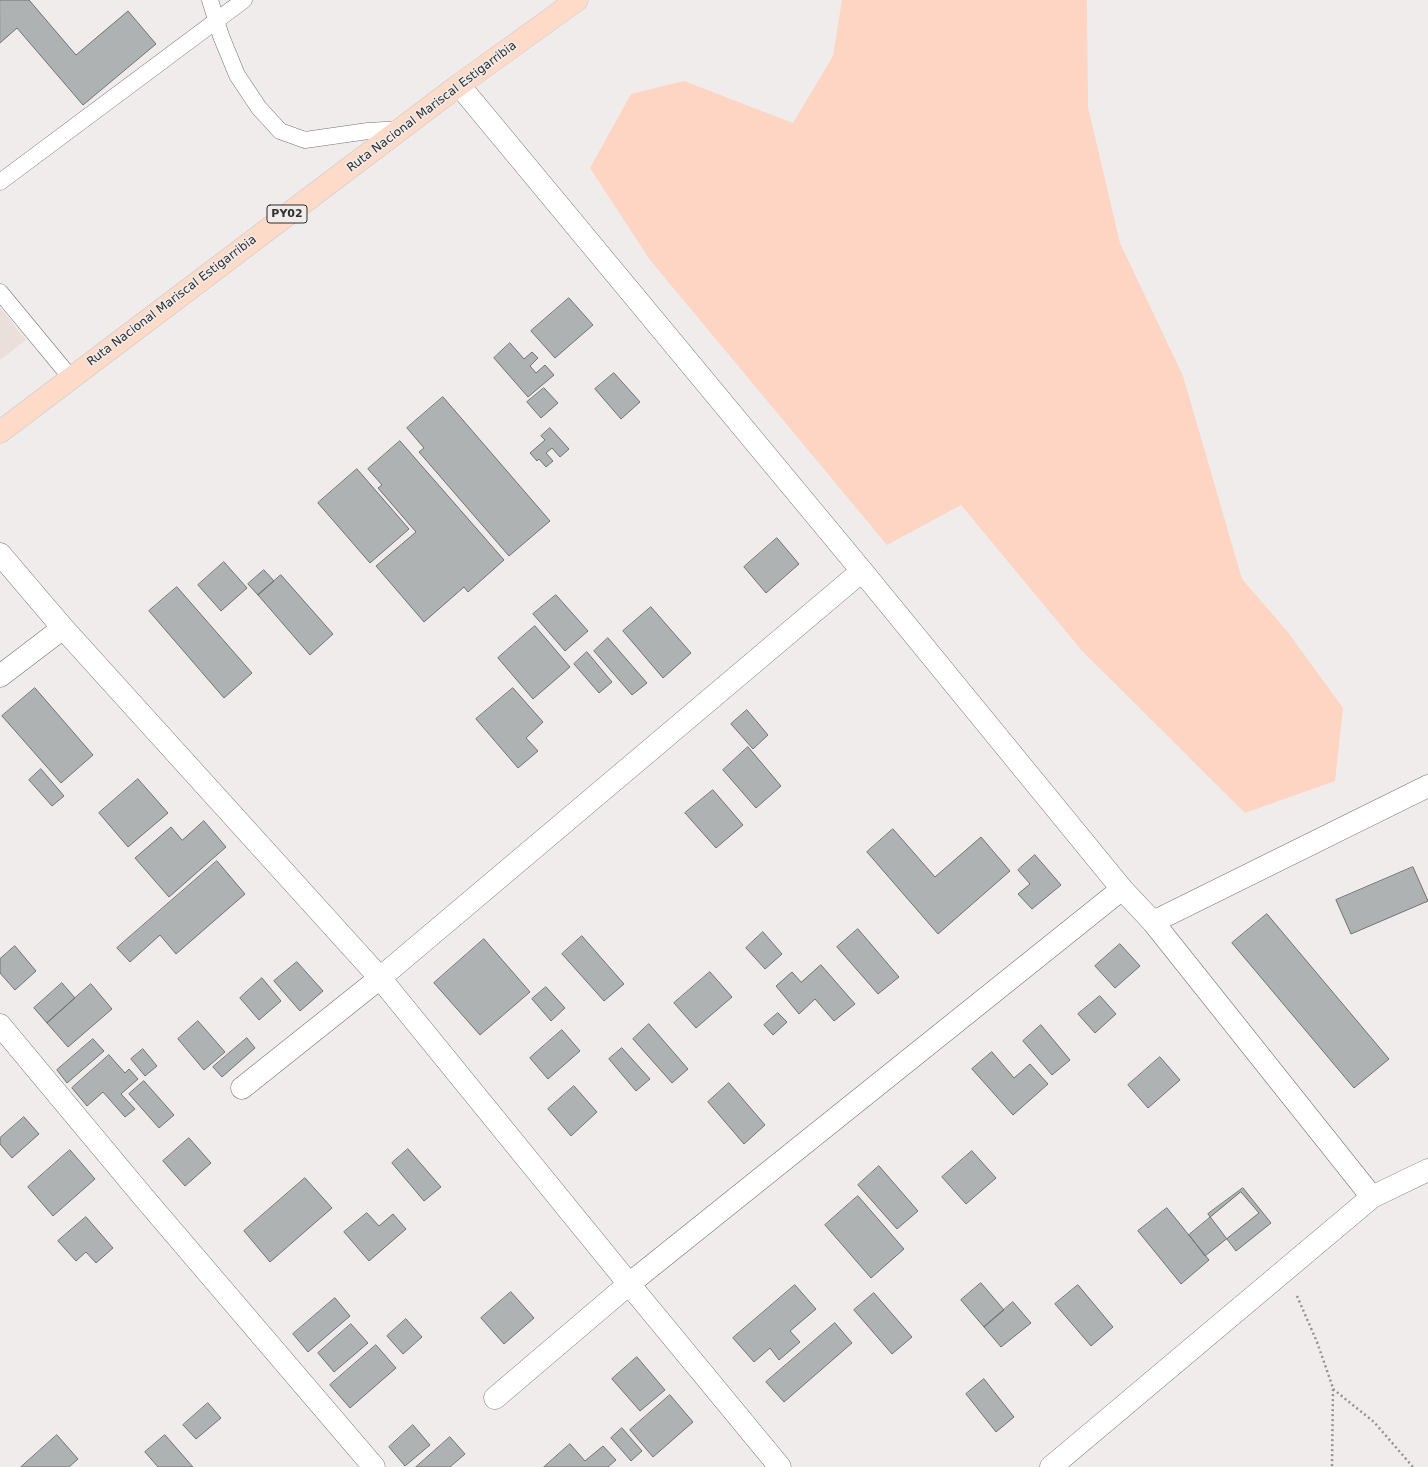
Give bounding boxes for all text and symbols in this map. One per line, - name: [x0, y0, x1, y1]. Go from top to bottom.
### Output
- street label: Ruta Nacional Mariscal Estigarribia: [344, 39, 520, 175]
- road number: PY02: [267, 205, 307, 223]
- street label: Ruta Nacional Mariscal Estigarribia: [84, 233, 260, 369]

